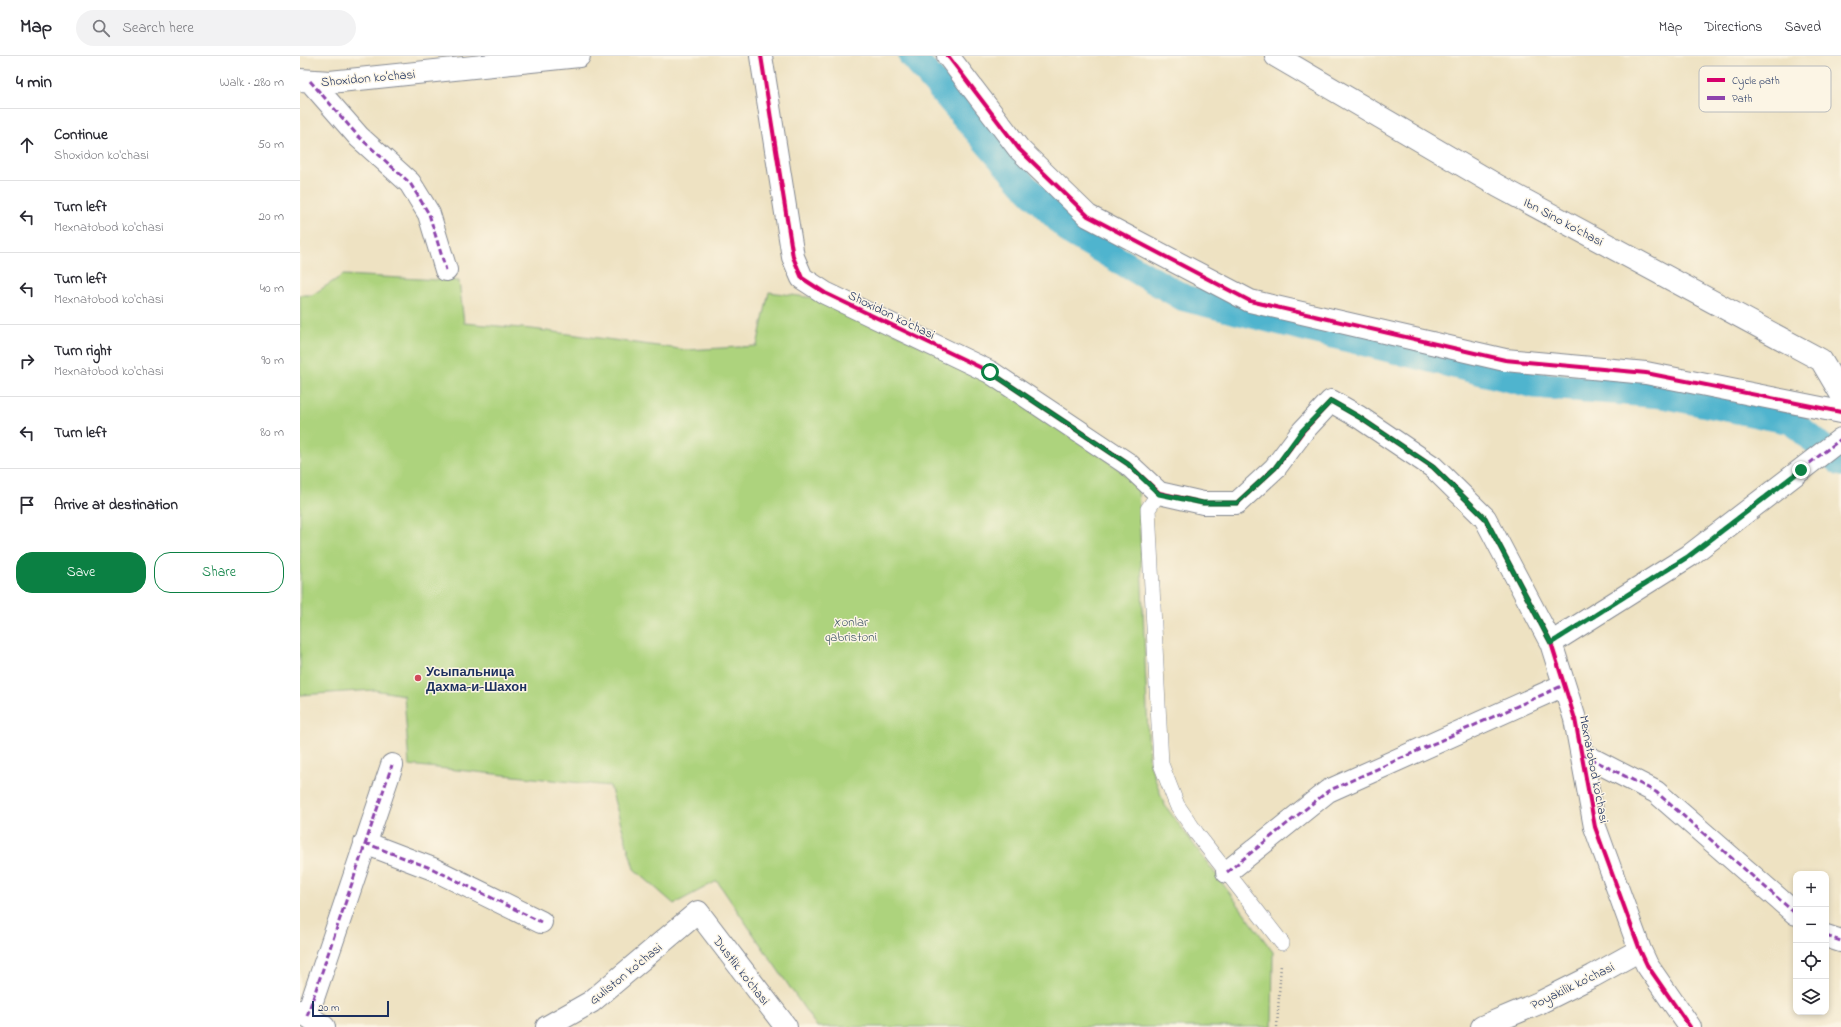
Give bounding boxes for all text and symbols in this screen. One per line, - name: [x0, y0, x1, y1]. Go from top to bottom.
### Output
- search box: [76, 10, 356, 46]
- text: Map: [20, 14, 52, 41]
- icon: search: [90, 17, 112, 39]
- text: Search here: [122, 17, 194, 39]
- text: Map: [1659, 17, 1682, 38]
- text: Directions: [1704, 17, 1762, 38]
- text: Saved: [1784, 17, 1821, 38]
- street label: Shoxidon ko'chasi: [320, 65, 416, 92]
- legend: [1699, 66, 1831, 112]
- text: 4 min: [16, 70, 52, 95]
- text: Walk · 280 m: [219, 73, 284, 92]
- text: Cycle path: [1732, 73, 1780, 90]
- text: Path: [1732, 91, 1753, 107]
- text: Continue: [54, 124, 108, 146]
- icon: ahead: [16, 134, 38, 156]
- text: 50 m: [258, 135, 284, 154]
- text: Shoxidon ko'chasi: [54, 146, 149, 165]
- street label: Ibn Sino ko‘chasi: [1520, 193, 1607, 251]
- text: Turn left: [54, 196, 107, 218]
- icon: left: [16, 206, 38, 228]
- text: 20 m: [259, 207, 284, 226]
- text: Mexnatobod ko'chasi: [54, 218, 164, 237]
- text: Turn left: [54, 268, 107, 290]
- icon: left: [16, 278, 38, 300]
- text: 40 m: [260, 279, 284, 298]
- street label: Shoxidon ko'chasi: [845, 286, 938, 345]
- text: Mexnatobod ko'chasi: [54, 290, 164, 309]
- text: Turn right: [54, 340, 112, 362]
- icon: right: [16, 350, 38, 372]
- text: 90 m: [261, 351, 284, 370]
- text: Mexnatobod ko'chasi: [54, 362, 164, 381]
- route start: [981, 363, 999, 381]
- icon: left: [16, 422, 38, 444]
- text: Turn left: [54, 422, 107, 444]
- text: 80 m: [260, 423, 284, 442]
- route end: [1792, 461, 1810, 479]
- icon: arrive: [16, 494, 38, 516]
- text: Arrive at destination: [54, 494, 178, 516]
- button: Save: [16, 552, 146, 593]
- button: Share: [154, 552, 284, 593]
- park label: Xonlar qabristoni: [825, 613, 877, 647]
- place label: Усыпальница Дахма-и-Шахон: [426, 663, 527, 697]
- marker: Усыпальница Дахма-и-Шахон: [413, 673, 423, 683]
- street label: Mexnatobod ko'chasi: [1574, 714, 1613, 825]
- map controls: [1793, 871, 1829, 1015]
- button: +: [1793, 871, 1829, 907]
- button: −: [1793, 907, 1829, 943]
- street label: Dustlik ko'chasi: [707, 932, 774, 1010]
- street label: Guliston ko'chasi: [585, 939, 667, 1010]
- button: locate: [1793, 943, 1829, 979]
- street label: Poyakilik ko'chasi: [1528, 958, 1618, 1016]
- button: layers: [1793, 979, 1829, 1015]
- scale bar: [312, 999, 389, 1018]
- text: 20 m: [318, 1000, 340, 1016]

